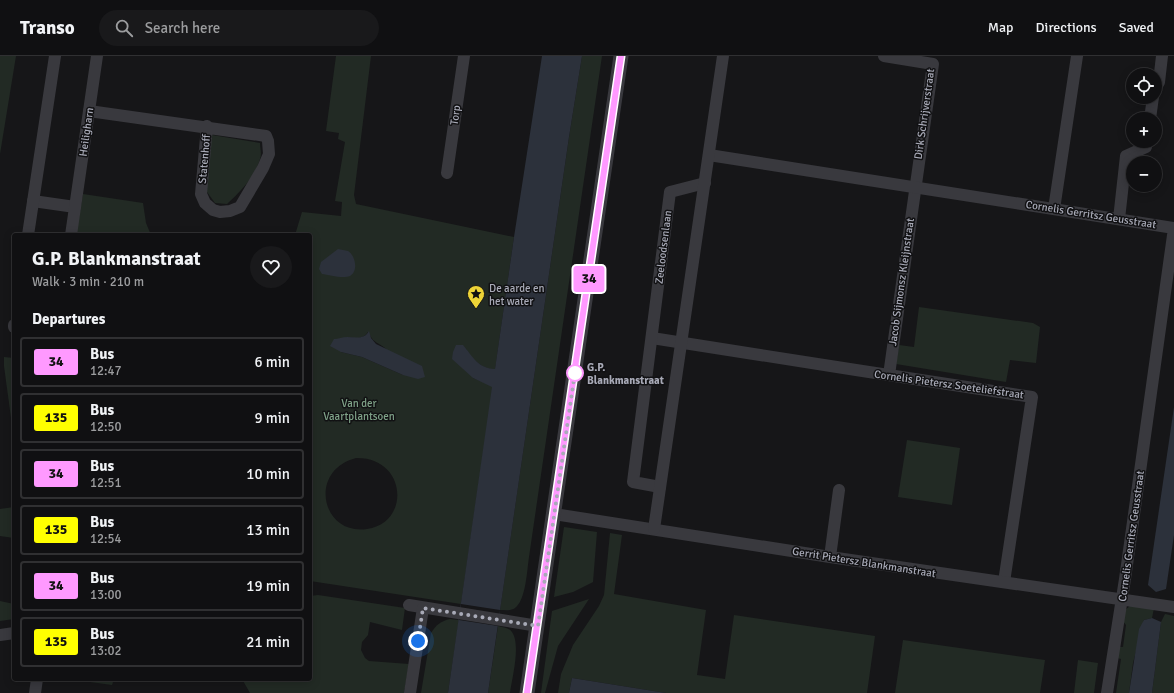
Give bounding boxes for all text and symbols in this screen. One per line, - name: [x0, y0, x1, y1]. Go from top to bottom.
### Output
- search box: [99, 10, 379, 46]
- text: Transo: [20, 16, 75, 40]
- icon: search: [113, 17, 135, 39]
- text: Search here: [145, 19, 220, 37]
- text: Map: [988, 19, 1014, 36]
- text: Directions: [1036, 19, 1097, 36]
- text: Saved: [1119, 19, 1154, 36]
- street label: Dirk Schrijverstraat: [912, 68, 937, 160]
- map controls: [1126, 68, 1162, 192]
- button: locate: [1126, 68, 1162, 104]
- street label: Torp: [448, 104, 463, 126]
- street label: Heiligharn: [77, 107, 96, 157]
- button: +: [1126, 112, 1162, 148]
- street label: Statenhoff: [196, 133, 213, 184]
- button: −: [1126, 156, 1162, 192]
- street label: Cornelis Gerritsz Geusstraat: [1025, 198, 1157, 231]
- street label: Zeeloodsenlaan: [653, 210, 674, 285]
- street label: Jacob Sijmonsz Kleijnstraat: [886, 217, 917, 347]
- button: heart: [250, 246, 292, 288]
- text: G.P. Blankmanstraat: [32, 247, 201, 271]
- line badge: 34: [571, 266, 607, 292]
- text: 34: [581, 270, 597, 287]
- text: Walk · 3 min · 210 m: [32, 274, 144, 290]
- place label: De aarde en het water: [489, 282, 544, 308]
- place icon: De aarde en het water: [466, 284, 486, 309]
- text: Departures: [32, 310, 105, 328]
- text: Bus: [90, 345, 114, 363]
- text: 34: [48, 353, 64, 370]
- text: 6 min: [254, 353, 290, 371]
- place label: G.P. Blankmanstraat: [587, 361, 664, 387]
- text: 12:47: [90, 363, 122, 379]
- marker: G.P. Blankmanstraat: [566, 364, 584, 382]
- street label: Cornelis Pietersz Soeteliefstraat: [873, 368, 1025, 401]
- park label: Van der Vaartplantsoen: [323, 397, 395, 423]
- text: Bus: [90, 401, 114, 419]
- text: 135: [45, 409, 67, 426]
- text: 9 min: [254, 409, 290, 427]
- text: 12:50: [90, 419, 122, 435]
- text: Bus: [90, 457, 114, 475]
- text: 34: [48, 465, 64, 482]
- text: 10 min: [246, 465, 290, 483]
- street label: Cornelis Gerritsz Geusstraat: [1116, 470, 1147, 602]
- text: 12:51: [90, 475, 122, 491]
- text: Bus: [90, 513, 114, 531]
- text: 135: [45, 521, 67, 538]
- text: 13 min: [246, 521, 290, 539]
- text: 12:54: [90, 531, 122, 547]
- street label: Gerrit Pietersz Blankmanstraat: [791, 545, 937, 580]
- text: Bus: [90, 569, 114, 587]
- text: 34: [48, 577, 64, 594]
- text: 19 min: [246, 577, 290, 595]
- text: 13:00: [90, 587, 122, 603]
- text: Bus: [90, 625, 114, 643]
- your location: [408, 631, 428, 651]
- text: 135: [45, 633, 67, 650]
- text: 21 min: [246, 633, 290, 651]
- text: 13:02: [90, 643, 122, 659]

